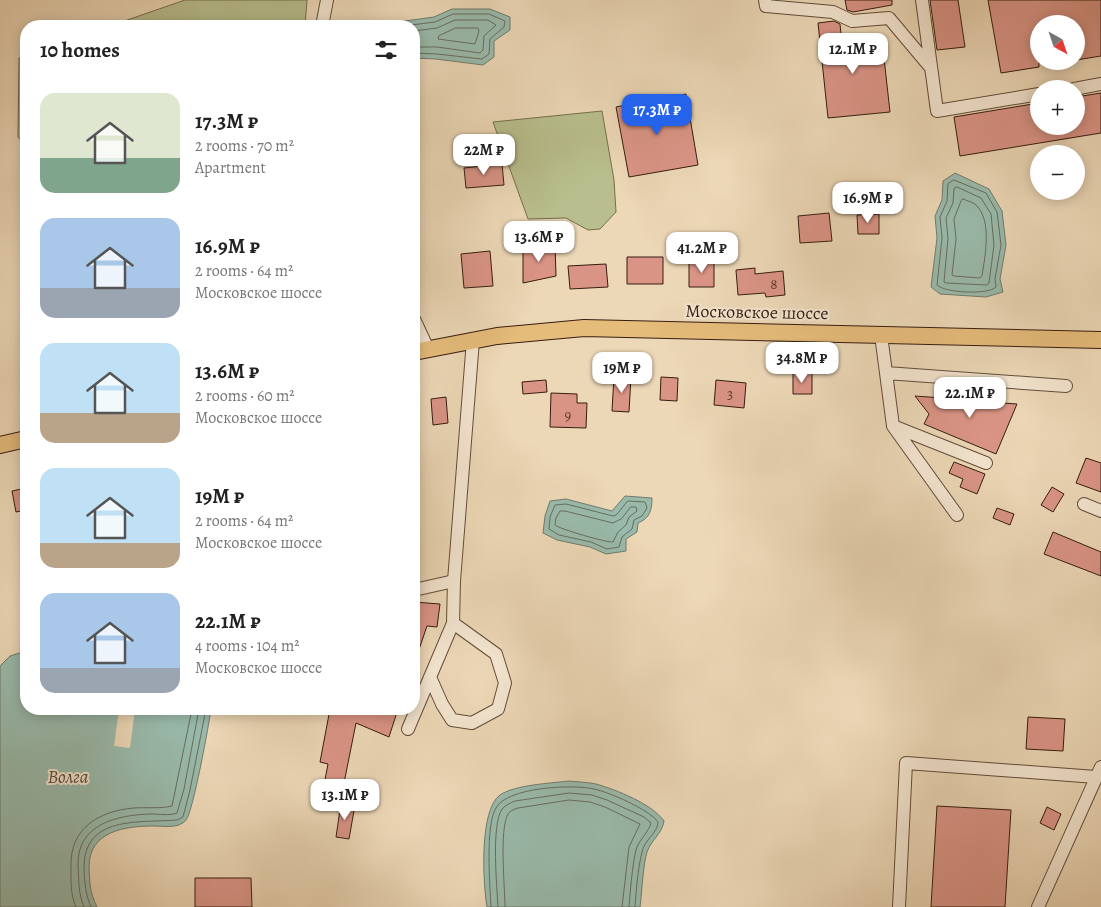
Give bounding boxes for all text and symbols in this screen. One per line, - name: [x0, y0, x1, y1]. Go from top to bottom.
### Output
- north arrow: [1030, 15, 1085, 70]
- map controls: [1030, 15, 1085, 200]
- pin: 12.1M ₽: [807, 32, 899, 75]
- text: 10 homes: [40, 36, 120, 64]
- icon: filters: [372, 36, 400, 64]
- text: 12.1M ₽: [829, 38, 877, 60]
- button: +: [1030, 80, 1085, 135]
- pin: 17.3M ₽: [611, 94, 703, 136]
- text: 17.3M ₽: [633, 99, 681, 121]
- text: 17.3M ₽: [195, 107, 258, 135]
- icon: home: [80, 113, 140, 173]
- pin: 22M ₽: [449, 134, 519, 176]
- text: 2 rooms · 70 m²: [195, 135, 294, 157]
- text: 22M ₽: [464, 139, 504, 161]
- button: −: [1030, 145, 1085, 200]
- text: Apartment: [195, 157, 266, 179]
- pin: 16.9M ₽: [822, 182, 914, 224]
- text: 16.9M ₽: [843, 187, 893, 209]
- pin: 13.6M ₽: [493, 220, 585, 263]
- text: 13.6M ₽: [515, 226, 563, 248]
- text: 16.9M ₽: [195, 232, 260, 260]
- pin: 41.2M ₽: [656, 232, 748, 274]
- text: 41.2M ₽: [677, 237, 727, 259]
- icon: home: [80, 238, 140, 298]
- text: 2 rooms · 64 m²: [195, 260, 293, 282]
- house number: 8: [770, 274, 778, 294]
- text: Московское шоссе: [195, 282, 322, 304]
- street label: Московское шоссе: [685, 299, 829, 325]
- pin: 34.8M ₽: [756, 342, 848, 384]
- text: 34.8M ₽: [777, 347, 827, 369]
- pin: 19M ₽: [587, 352, 657, 394]
- text: 13.6M ₽: [195, 357, 259, 385]
- text: 19M ₽: [603, 357, 641, 379]
- icon: home: [80, 363, 140, 423]
- pin: 22.1M ₽: [924, 376, 1016, 419]
- text: 22.1M ₽: [945, 382, 995, 404]
- house number: 3: [727, 384, 733, 404]
- text: 2 rooms · 60 m²: [195, 385, 295, 407]
- house number: 9: [565, 405, 572, 425]
- text: Московское шоссе: [195, 407, 322, 429]
- text: 19M ₽: [195, 482, 244, 510]
- icon: home: [80, 488, 140, 548]
- text: 2 rooms · 64 m²: [195, 510, 293, 532]
- text: Московское шоссе: [195, 532, 322, 554]
- text: 22.1M ₽: [195, 607, 261, 635]
- icon: home: [80, 613, 140, 673]
- text: 4 rooms · 104 m²: [195, 635, 300, 657]
- text: Московское шоссе: [195, 657, 322, 679]
- water label: Волга: [47, 764, 89, 790]
- pin: 13.1M ₽: [299, 778, 391, 821]
- text: 13.1M ₽: [321, 784, 369, 806]

